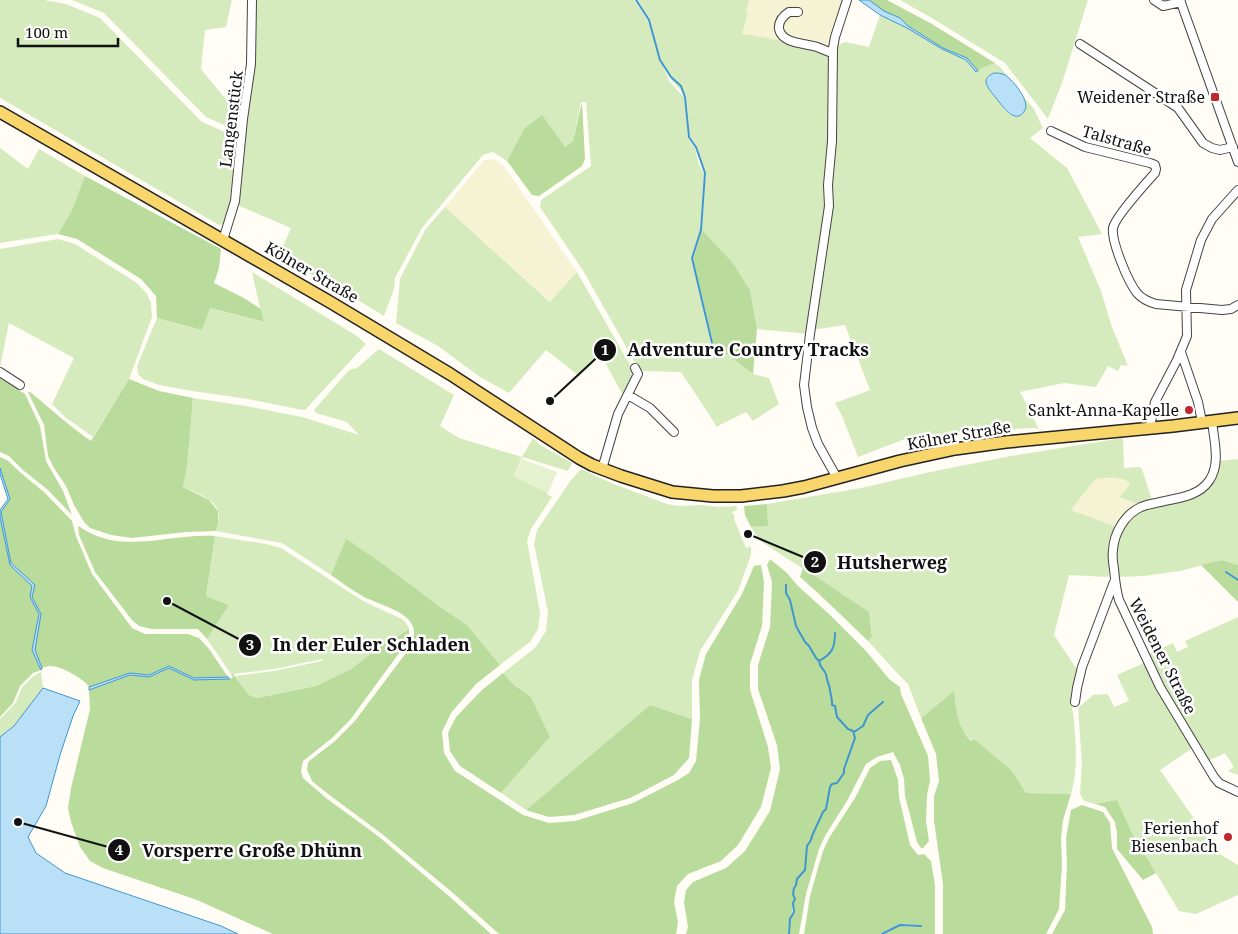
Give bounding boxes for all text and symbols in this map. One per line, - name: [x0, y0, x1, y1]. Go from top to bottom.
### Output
- scale bar: [18, 15, 118, 47]
- text: 100 m: [25, 22, 68, 42]
- street label: Langenstück: [214, 69, 248, 168]
- place label: Weidener Straße: [1077, 86, 1205, 108]
- marker: Weidener Straße: [1209, 91, 1221, 103]
- street label: Talstraße: [1080, 120, 1154, 160]
- street label: Kölner Straße: [261, 236, 363, 308]
- callout: Adventure Country Tracks: [592, 333, 879, 366]
- text: Adventure Country Tracks: [627, 337, 869, 361]
- text: 1: [601, 339, 609, 359]
- place label: Sankt-Anna-Kapelle: [1028, 399, 1179, 421]
- marker: Sankt-Anna-Kapelle: [1183, 404, 1195, 416]
- street label: Kölner Straße: [905, 415, 1013, 455]
- callout: Hutsherweg: [802, 546, 958, 579]
- text: Hutsherweg: [837, 550, 948, 574]
- text: 2: [811, 551, 819, 571]
- street label: Weidener Straße: [1124, 594, 1202, 718]
- callout: In der Euler Schladen: [238, 628, 480, 661]
- text: In der Euler Schladen: [272, 632, 470, 656]
- text: 3: [246, 634, 254, 654]
- place label: Ferienhof Biesenbach: [1131, 817, 1220, 857]
- marker: Ferienhof Biesenbach: [1222, 831, 1234, 843]
- callout: Vorsperre Große Dhünn: [107, 834, 372, 867]
- text: Vorsperre Große Dhünn: [142, 838, 362, 862]
- text: 4: [115, 839, 124, 859]

